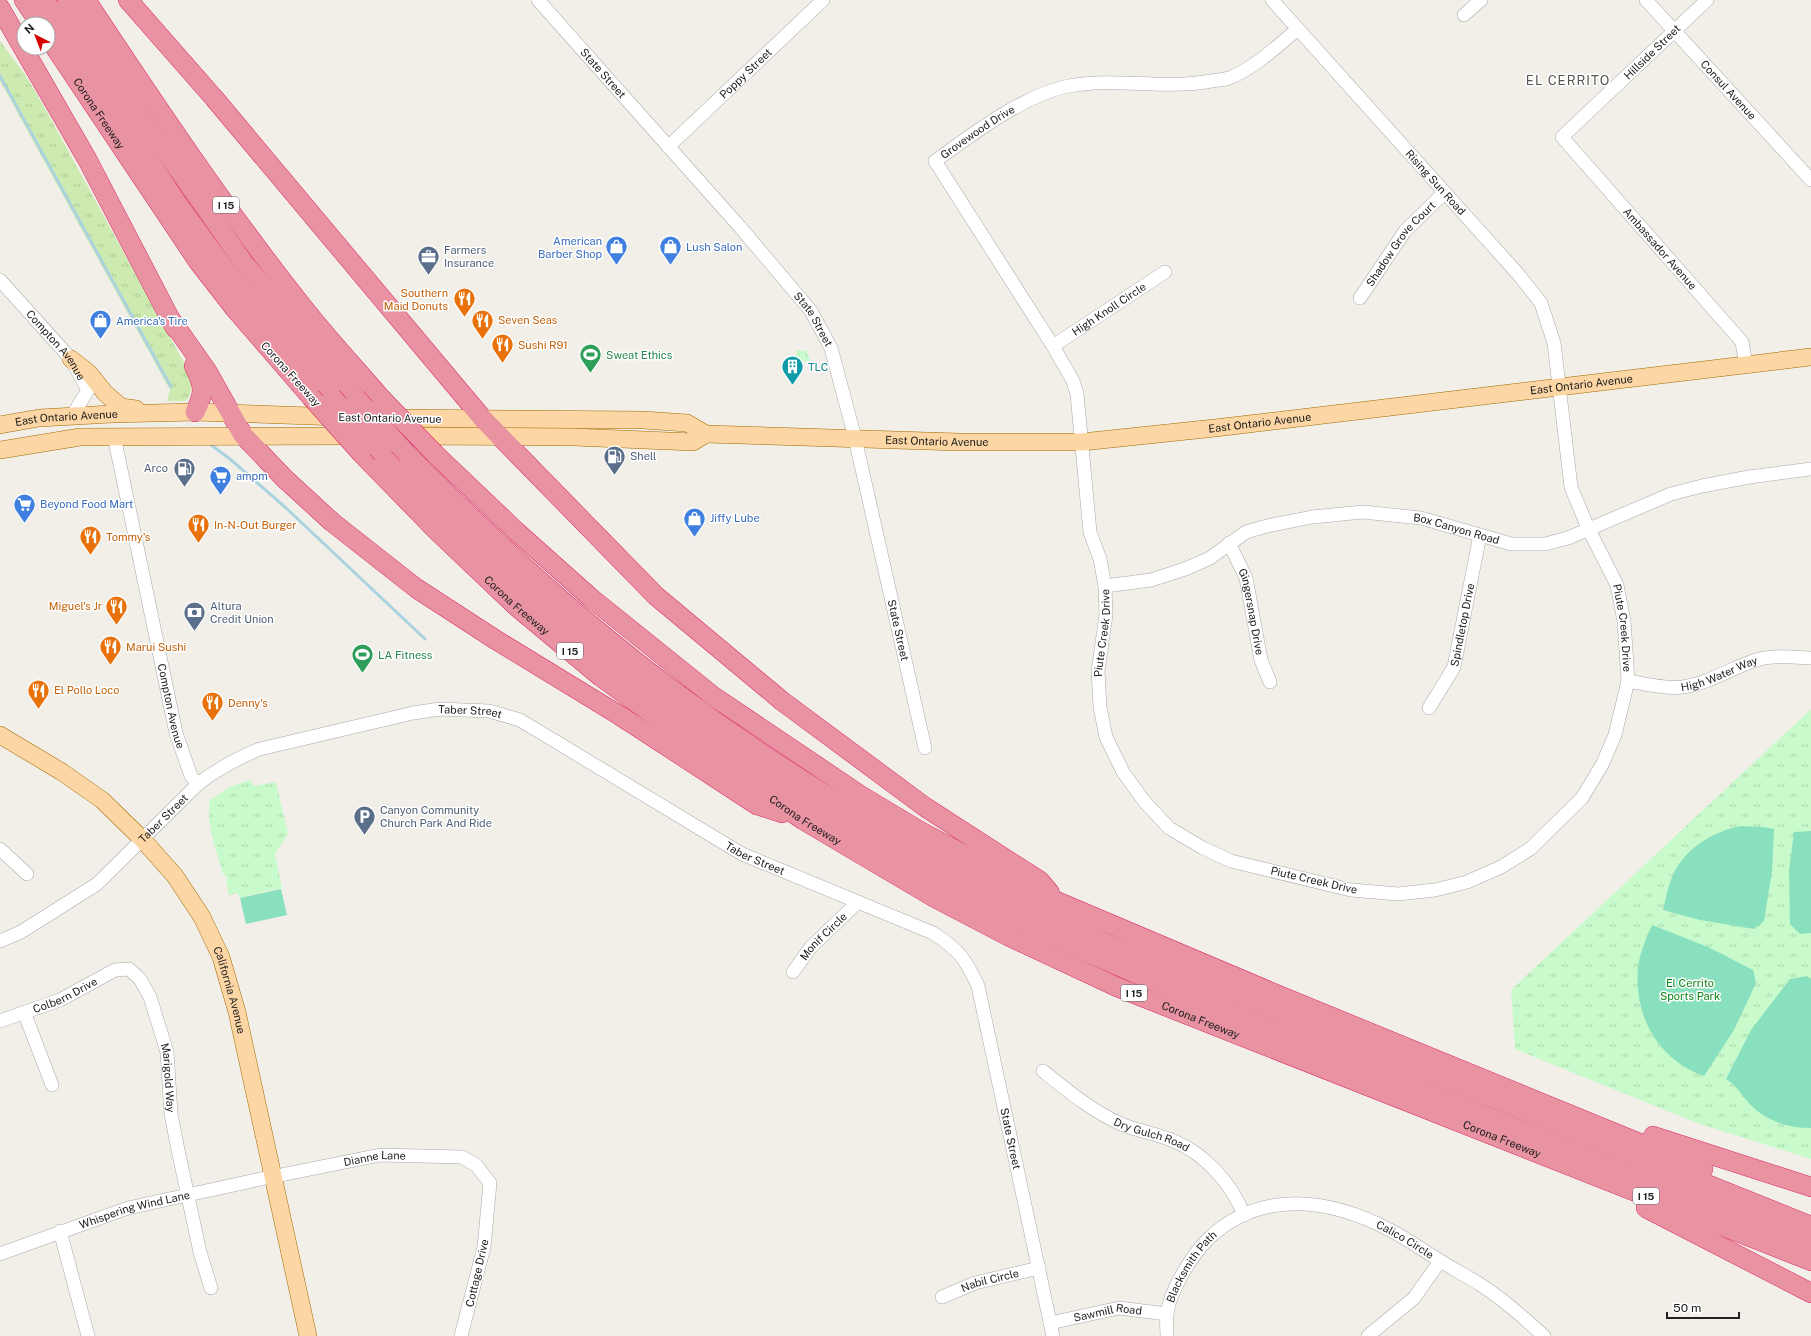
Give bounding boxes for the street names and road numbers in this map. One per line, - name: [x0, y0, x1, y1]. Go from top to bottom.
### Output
- street label: Hillside Street: [1621, 22, 1683, 82]
- street label: State Street: [578, 46, 628, 101]
- street label: Poppy Street: [717, 46, 774, 101]
- street label: Consul Avenue: [1698, 58, 1759, 122]
- street label: Corona Freeway: [71, 76, 127, 151]
- street label: Grovewood Drive: [938, 103, 1017, 161]
- street label: Rising Sun Road: [1403, 147, 1468, 217]
- road number: I 15: [213, 197, 239, 213]
- street label: Shadow Grove Court: [1364, 199, 1438, 289]
- street label: Ambassador Avenue: [1621, 205, 1699, 292]
- street label: High Knoll Circle: [1070, 280, 1148, 338]
- street label: State Street: [792, 290, 835, 348]
- street label: Compton Avenue: [24, 308, 87, 382]
- street label: Corona Freeway: [259, 339, 323, 409]
- street label: East Ontario Avenue: [1529, 372, 1634, 396]
- street label: East Ontario Avenue: [14, 408, 118, 428]
- street label: East Ontario Avenue: [338, 411, 442, 425]
- street label: East Ontario Avenue: [1208, 411, 1312, 435]
- street label: East Ontario Avenue: [885, 434, 989, 448]
- street label: Box Canyon Road: [1413, 511, 1501, 546]
- street label: Gingersnap Drive: [1236, 566, 1266, 656]
- street label: Corona Freeway: [482, 573, 552, 637]
- street label: Spindletop Drive: [1448, 582, 1476, 668]
- street label: Piute Creek Drive: [1611, 583, 1633, 672]
- street label: Piute Creek Drive: [1092, 589, 1112, 677]
- street label: State Street: [886, 598, 911, 662]
- road number: I 15: [557, 643, 583, 659]
- street label: High Water Way: [1680, 654, 1759, 693]
- street label: Compton Avenue: [156, 662, 187, 750]
- street label: Taber Street: [438, 703, 503, 720]
- street label: Taber Street: [136, 792, 190, 845]
- street label: Corona Freeway: [767, 793, 843, 847]
- street label: Taber Street: [723, 839, 786, 877]
- street label: Piute Creek Drive: [1270, 864, 1358, 896]
- street label: Monif Circle: [798, 910, 849, 962]
- street label: California Avenue: [211, 945, 248, 1035]
- street label: Colbern Drive: [31, 975, 99, 1015]
- road number: I 15: [1121, 985, 1147, 1001]
- street label: Corona Freeway: [1160, 999, 1241, 1041]
- street label: Marigold Way: [159, 1042, 177, 1113]
- street label: State Street: [998, 1107, 1023, 1170]
- street label: Dry Gulch Road: [1112, 1116, 1192, 1154]
- street label: Corona Freeway: [1461, 1118, 1543, 1160]
- street label: Dianne Lane: [343, 1149, 406, 1168]
- road number: I 15: [1633, 1188, 1659, 1204]
- street label: Whispering Wind Lane: [78, 1189, 191, 1231]
- street label: Calico Circle: [1374, 1218, 1436, 1261]
- street label: Blacksmith Path: [1164, 1228, 1219, 1304]
- street label: Cottage Drive: [463, 1238, 491, 1308]
- street label: Nabil Circle: [959, 1267, 1020, 1294]
- street label: Sawmill Road: [1072, 1302, 1143, 1324]

